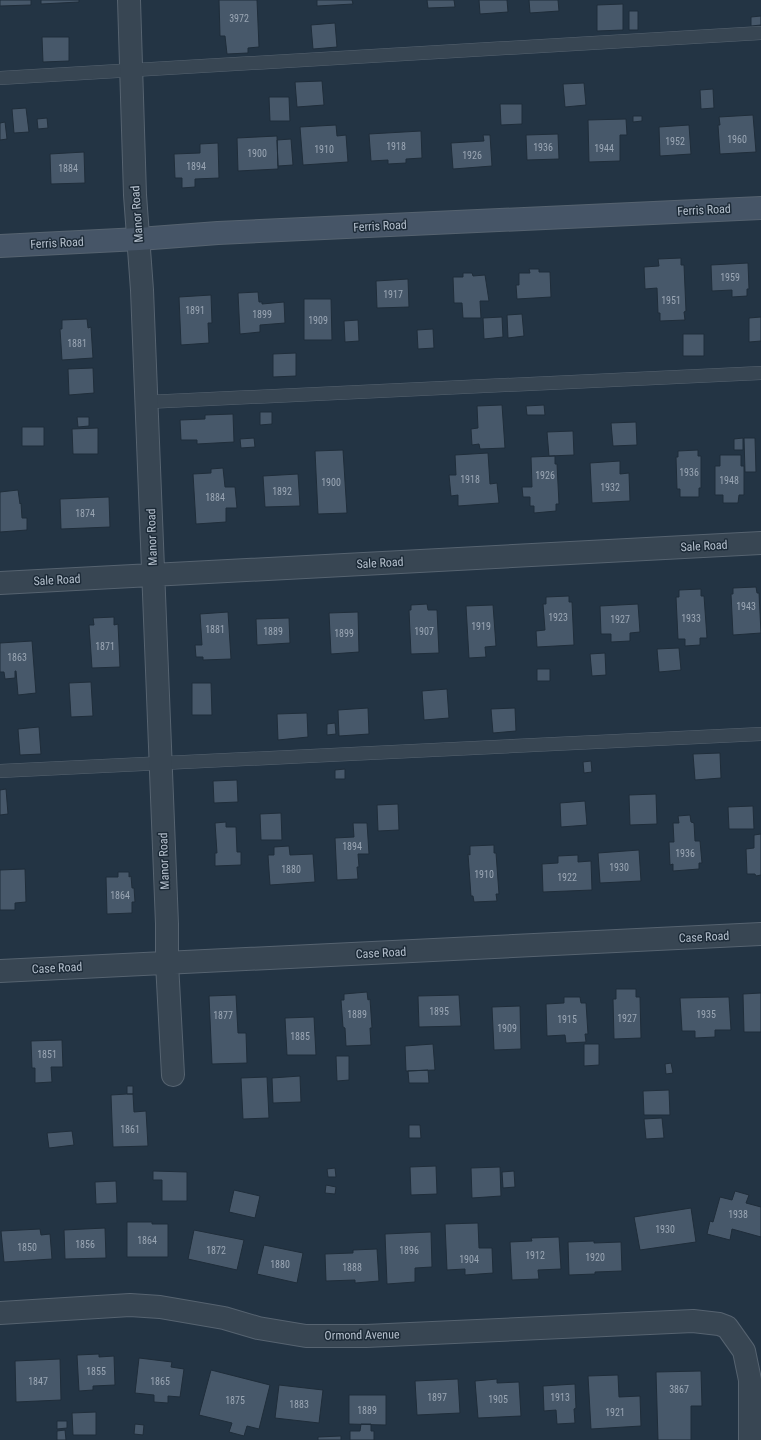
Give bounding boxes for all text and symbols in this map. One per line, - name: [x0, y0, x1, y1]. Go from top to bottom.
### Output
- house number: 3972: [229, 13, 249, 24]
- house number: 1960: [727, 134, 747, 145]
- house number: 1952: [665, 136, 685, 147]
- house number: 1918: [386, 141, 406, 152]
- house number: 1936: [533, 142, 553, 153]
- house number: 1944: [594, 143, 614, 154]
- house number: 1910: [314, 144, 334, 155]
- house number: 1900: [247, 148, 267, 159]
- house number: 1926: [462, 150, 482, 161]
- house number: 1894: [186, 161, 206, 172]
- house number: 1884: [58, 163, 78, 174]
- street label: Manor Road: [128, 185, 146, 243]
- street label: Ferris Road: [677, 202, 731, 218]
- street label: Ferris Road: [353, 218, 407, 234]
- street label: Ferris Road: [30, 235, 84, 251]
- house number: 1959: [720, 272, 740, 283]
- house number: 1917: [383, 289, 403, 300]
- house number: 1951: [661, 295, 681, 306]
- house number: 1891: [185, 305, 205, 316]
- house number: 1899: [252, 309, 272, 320]
- house number: 1909: [308, 315, 328, 326]
- house number: 1881: [67, 338, 87, 349]
- house number: 1936: [679, 467, 699, 478]
- house number: 1926: [535, 470, 555, 481]
- house number: 1918: [460, 474, 480, 485]
- house number: 1948: [719, 475, 739, 486]
- house number: 1900: [321, 477, 341, 488]
- house number: 1932: [600, 482, 620, 493]
- house number: 1892: [272, 486, 292, 497]
- house number: 1884: [205, 492, 225, 503]
- house number: 1874: [75, 508, 95, 519]
- street label: Manor Road: [144, 508, 160, 566]
- street label: Sale Road: [680, 538, 728, 554]
- street label: Sale Road: [356, 555, 404, 571]
- street label: Sale Road: [33, 572, 81, 588]
- house number: 1943: [736, 601, 756, 612]
- house number: 1923: [548, 612, 568, 623]
- house number: 1933: [681, 613, 701, 624]
- house number: 1927: [610, 614, 630, 625]
- house number: 1919: [471, 621, 491, 632]
- house number: 1881: [205, 624, 225, 635]
- house number: 1889: [263, 626, 283, 637]
- house number: 1907: [414, 626, 434, 637]
- house number: 1899: [334, 628, 354, 639]
- house number: 1871: [95, 641, 115, 652]
- house number: 1863: [7, 652, 27, 663]
- street label: Manor Road: [156, 832, 172, 890]
- house number: 1894: [342, 841, 362, 852]
- house number: 1936: [675, 848, 695, 859]
- house number: 1930: [609, 862, 629, 873]
- house number: 1880: [281, 864, 301, 875]
- house number: 1910: [474, 869, 494, 880]
- house number: 1922: [557, 872, 577, 883]
- house number: 1864: [110, 890, 130, 901]
- street label: Case Road: [678, 929, 730, 945]
- street label: Case Road: [355, 945, 407, 961]
- street label: Case Road: [31, 960, 83, 976]
- house number: 1895: [429, 1006, 449, 1017]
- house number: 1889: [347, 1009, 367, 1020]
- house number: 1935: [696, 1009, 716, 1020]
- house number: 1877: [213, 1010, 233, 1021]
- house number: 1927: [617, 1013, 637, 1024]
- house number: 1915: [557, 1014, 577, 1025]
- house number: 1909: [497, 1023, 517, 1034]
- house number: 1885: [290, 1031, 310, 1042]
- house number: 1851: [37, 1049, 57, 1060]
- house number: 1861: [120, 1124, 140, 1135]
- house number: 1938: [728, 1209, 748, 1220]
- house number: 1930: [655, 1224, 675, 1235]
- house number: 1864: [137, 1235, 157, 1246]
- house number: 1856: [75, 1239, 95, 1250]
- house number: 1850: [17, 1242, 37, 1253]
- house number: 1872: [206, 1245, 226, 1256]
- house number: 1896: [399, 1245, 419, 1256]
- house number: 1912: [525, 1250, 545, 1261]
- house number: 1920: [585, 1252, 605, 1263]
- house number: 1904: [459, 1254, 479, 1265]
- house number: 1880: [270, 1259, 290, 1270]
- house number: 1888: [342, 1262, 362, 1273]
- street label: Ormond Avenue: [324, 1327, 400, 1343]
- house number: 1855: [86, 1366, 106, 1377]
- house number: 1847: [28, 1376, 48, 1387]
- house number: 1865: [150, 1376, 170, 1387]
- house number: 3867: [669, 1384, 689, 1395]
- house number: 1897: [427, 1392, 447, 1403]
- house number: 1913: [550, 1392, 570, 1403]
- house number: 1905: [488, 1394, 508, 1405]
- house number: 1875: [225, 1395, 245, 1406]
- house number: 1883: [289, 1399, 309, 1410]
- house number: 1889: [357, 1405, 377, 1416]
- house number: 1921: [605, 1407, 625, 1418]

